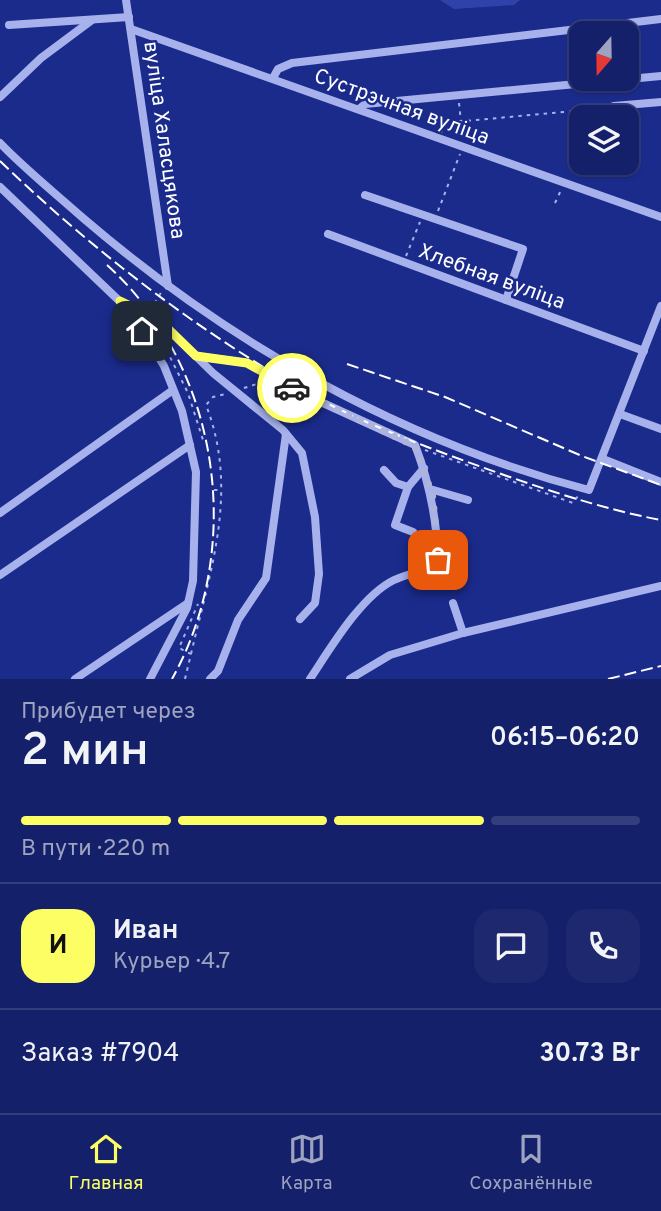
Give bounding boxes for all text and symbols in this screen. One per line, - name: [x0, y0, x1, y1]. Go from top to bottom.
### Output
- north arrow: [569, 21, 639, 91]
- map controls: [569, 21, 639, 175]
- street label: вуліца Халасцякова: [136, 40, 191, 241]
- street label: Сустрэчная вуліца: [310, 63, 493, 152]
- button: layers: [569, 105, 639, 175]
- street label: Хлебная вуліца: [414, 238, 569, 316]
- pin: [112, 301, 172, 361]
- icon: home: [123, 312, 161, 350]
- courier: [257, 353, 327, 423]
- icon: car: [273, 369, 311, 407]
- pin: [408, 530, 468, 590]
- icon: bag: [419, 541, 457, 579]
- text: Прибудет через: [21, 698, 196, 727]
- text: 06:15–06:20: [490, 722, 640, 755]
- text: 2 мин: [21, 723, 149, 782]
- text: В пути · 220 m: [21, 835, 170, 864]
- button: chat: [474, 909, 548, 983]
- button: phone: [566, 909, 640, 983]
- text: Иван: [113, 915, 178, 948]
- text: И: [49, 930, 67, 963]
- text: Курьер · 4.7: [113, 948, 230, 977]
- text: Заказ #7904: [21, 1038, 179, 1071]
- text: 30.73 Br: [539, 1038, 640, 1071]
- tab: Главная: [68, 1130, 144, 1196]
- tab: Карта: [281, 1130, 333, 1196]
- tab: Сохранённые: [469, 1130, 593, 1196]

